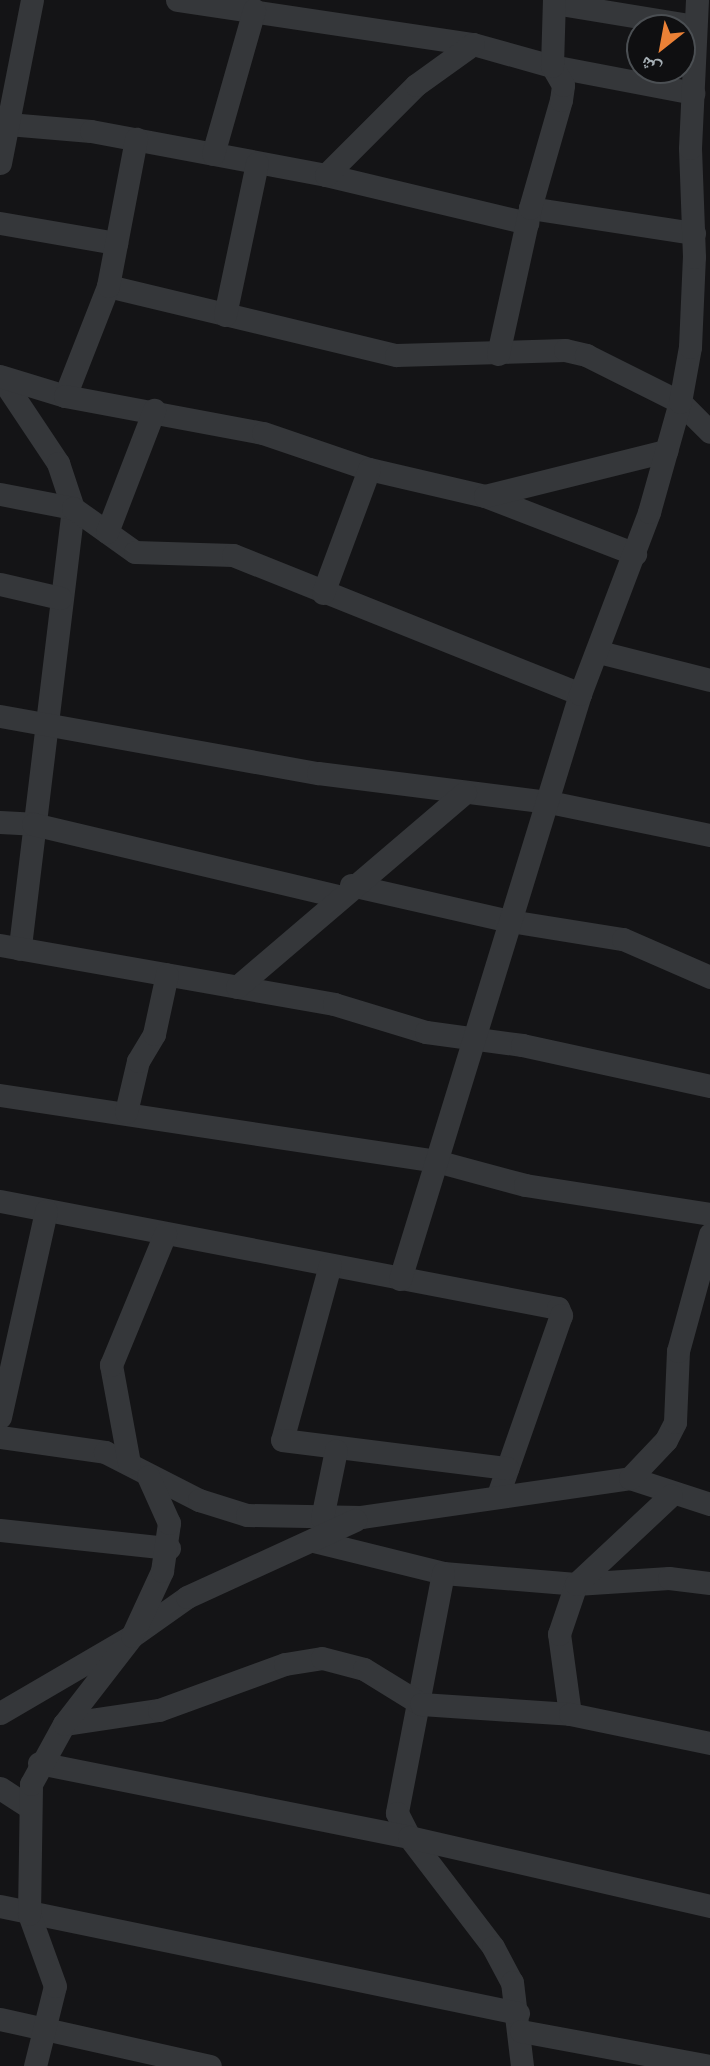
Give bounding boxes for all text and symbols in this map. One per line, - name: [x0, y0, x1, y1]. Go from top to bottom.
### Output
- north arrow: [626, 14, 696, 84]
- text: ش: [637, 52, 665, 79]

